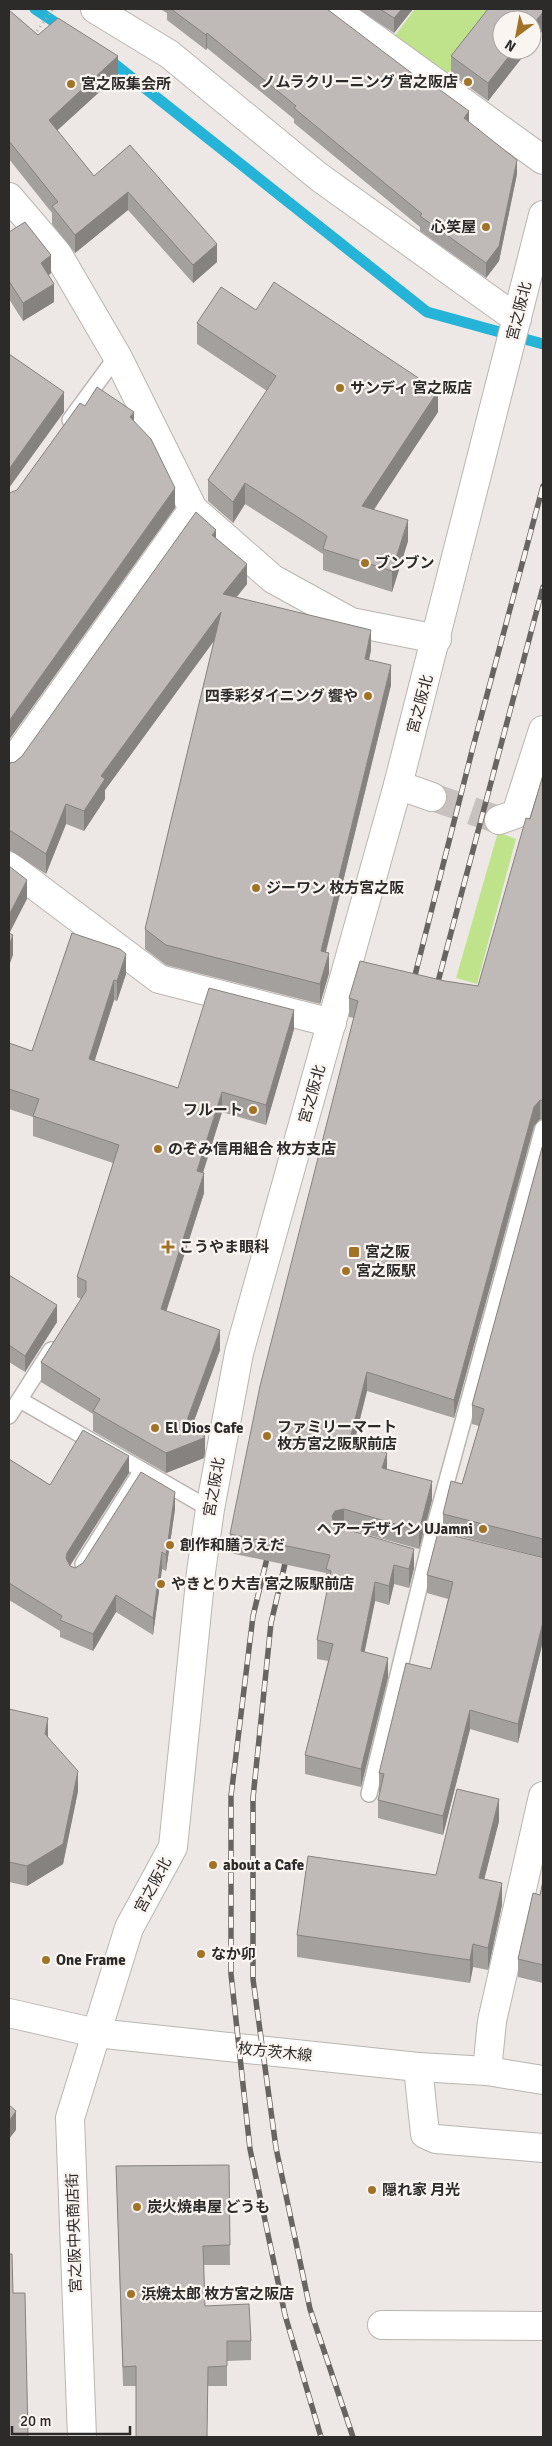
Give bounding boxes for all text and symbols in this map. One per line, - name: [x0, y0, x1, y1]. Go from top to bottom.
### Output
- north arrow: [492, 10, 542, 60]
- text: N: [502, 36, 519, 55]
- place label: ノムラクリーニング 宮之阪店: [260, 73, 458, 91]
- place label: 宮之阪集会所: [81, 75, 171, 93]
- marker: ノムラクリーニング 宮之阪店: [462, 76, 474, 88]
- marker: 宮之阪集会所: [65, 78, 77, 90]
- place label: 心笑屋: [431, 218, 476, 236]
- marker: 心笑屋: [480, 221, 492, 233]
- street label: 宮之阪北: [503, 280, 535, 342]
- place label: サンディ 宮之阪店: [350, 379, 472, 397]
- marker: サンディ 宮之阪店: [334, 382, 346, 394]
- place label: ブンブン: [375, 554, 435, 572]
- marker: ブンブン: [359, 557, 371, 569]
- street label: 宮之阪北: [404, 673, 436, 735]
- place label: 四季彩ダイニング 饗や: [205, 687, 358, 705]
- marker: 四季彩ダイニング 饗や: [362, 690, 374, 702]
- place label: ジーワン 枚方宮之阪: [266, 879, 404, 897]
- marker: ジーワン 枚方宮之阪: [250, 882, 262, 894]
- street label: 宮之阪北: [295, 1063, 329, 1125]
- place label: フルート: [183, 1101, 243, 1119]
- marker: フルート: [247, 1104, 259, 1116]
- place label: のぞみ信用組合 枚方支店: [168, 1140, 336, 1158]
- marker: のぞみ信用組合 枚方支店: [152, 1143, 164, 1155]
- place label: こうやま眼科: [179, 1238, 269, 1256]
- marker: こうやま眼科: [161, 1240, 175, 1254]
- place label: 宮之阪: [365, 1243, 410, 1261]
- marker: 宮之阪: [347, 1245, 361, 1259]
- place label: 宮之阪駅: [356, 1262, 416, 1280]
- marker: 宮之阪駅: [340, 1265, 352, 1277]
- place label: ファミリーマート 枚方宮之阪駅前店: [277, 1418, 397, 1453]
- place label: El Dios Cafe: [165, 1419, 243, 1437]
- marker: El Dios Cafe: [149, 1422, 161, 1434]
- marker: ファミリーマート 枚方宮之阪駅前店: [261, 1430, 273, 1442]
- street label: 宮之阪北: [200, 1456, 228, 1518]
- place label: ヘアーデザイン UJamni: [317, 1520, 473, 1538]
- marker: ヘアーデザイン UJamni: [477, 1523, 489, 1535]
- place label: 創作和膳うえだ: [180, 1536, 285, 1554]
- marker: 創作和膳うえだ: [164, 1539, 176, 1551]
- place label: やきとり大吉 宮之阪駅前店: [171, 1575, 354, 1593]
- marker: やきとり大吉 宮之阪駅前店: [155, 1578, 167, 1590]
- street label: 宮之阪北: [131, 1854, 175, 1916]
- place label: about a Cafe: [223, 1856, 304, 1874]
- marker: about a Cafe: [207, 1859, 219, 1871]
- place label: なか卯: [211, 1945, 256, 1963]
- marker: なか卯: [195, 1948, 207, 1960]
- place label: One Frame: [56, 1951, 126, 1969]
- marker: One Frame: [40, 1954, 52, 1966]
- street label: 枚方茨木線: [237, 2039, 313, 2065]
- street label: 宮之阪中央商店街: [63, 2173, 85, 2293]
- place label: 隠れ家 月光: [382, 2181, 460, 2199]
- marker: 隠れ家 月光: [366, 2184, 378, 2196]
- place label: 炭火焼串屋 どうも: [147, 2198, 270, 2216]
- marker: 炭火焼串屋 どうも: [131, 2201, 143, 2213]
- place label: 浜焼太郎 枚方宮之阪店: [141, 2285, 294, 2303]
- marker: 浜焼太郎 枚方宮之阪店: [125, 2288, 137, 2300]
- scale bar: [12, 2404, 130, 2436]
- text: 20 m: [20, 2412, 51, 2430]

